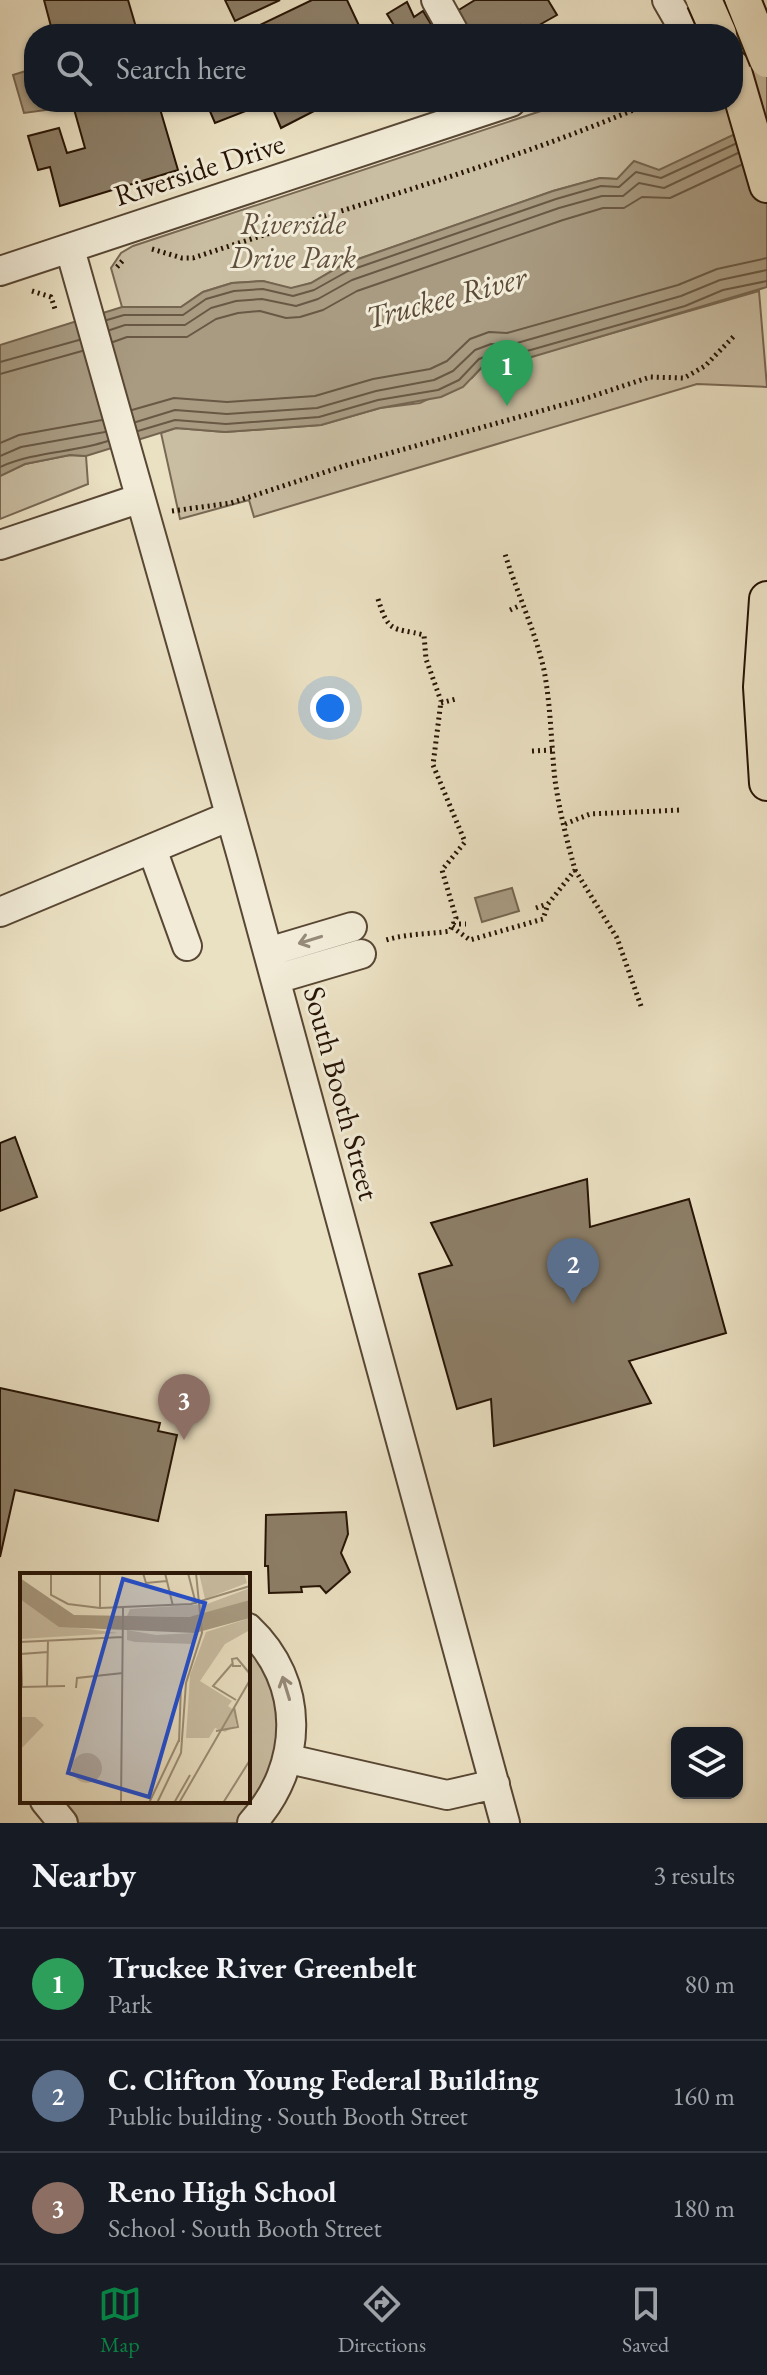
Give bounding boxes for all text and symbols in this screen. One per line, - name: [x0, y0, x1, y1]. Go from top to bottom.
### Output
- search box: [24, 24, 743, 112]
- icon: search: [52, 46, 96, 90]
- text: Search here: [116, 49, 246, 88]
- street label: Riverside Drive: [109, 123, 289, 215]
- park label: Riverside Drive Park: [229, 204, 356, 277]
- water label: Truckee River: [361, 255, 533, 339]
- pin: 1: [481, 340, 533, 406]
- your location: [310, 688, 350, 728]
- one-way arrow: [298, 933, 324, 948]
- street label: South Booth Street: [295, 982, 389, 1205]
- pin: 2: [547, 1238, 599, 1304]
- pin: 3: [158, 1374, 210, 1440]
- inset map: [20, 1573, 250, 1803]
- one-way arrow: [278, 1676, 293, 1702]
- map controls: [671, 1727, 743, 1799]
- button: layers: [671, 1727, 743, 1799]
- text: Nearby: [32, 1853, 136, 1897]
- text: 3 results: [654, 1858, 735, 1892]
- text: Truckee River Greenbelt: [108, 1948, 417, 1987]
- text: 1: [51, 1967, 65, 2001]
- text: 80 m: [685, 1967, 735, 2001]
- text: Park: [108, 1987, 152, 2021]
- text: C. Clifton Young Federal Building: [108, 2060, 538, 2099]
- text: 2: [51, 2079, 65, 2113]
- text: 160 m: [672, 2079, 735, 2113]
- text: Public building · South Booth Street: [108, 2099, 468, 2133]
- text: Reno High School: [108, 2172, 337, 2211]
- text: 3: [51, 2191, 65, 2225]
- text: 180 m: [672, 2191, 735, 2225]
- text: School · South Booth Street: [108, 2211, 382, 2245]
- tab: Map: [98, 2282, 142, 2359]
- tab: Directions: [338, 2282, 426, 2359]
- tab: Saved: [622, 2282, 669, 2359]

